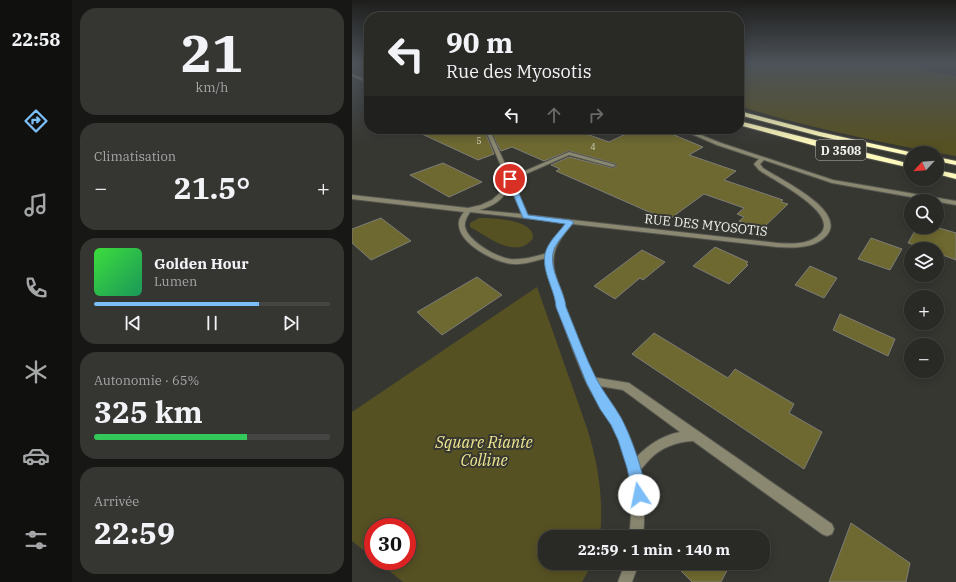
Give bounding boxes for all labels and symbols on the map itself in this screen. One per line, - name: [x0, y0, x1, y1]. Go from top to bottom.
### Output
- house number: 5: [476, 135, 482, 146]
- road number: D 3508: [816, 140, 866, 160]
- house number: 4: [590, 141, 596, 152]
- north arrow: [904, 146, 944, 186]
- pin: [493, 162, 527, 196]
- street label: RUE DES MYOSOTIS: [644, 210, 768, 240]
- park label: Square Riante Colline: [434, 432, 533, 470]
- position arrow: [618, 474, 660, 516]
- speed limit sign: 30: [364, 518, 416, 570]

